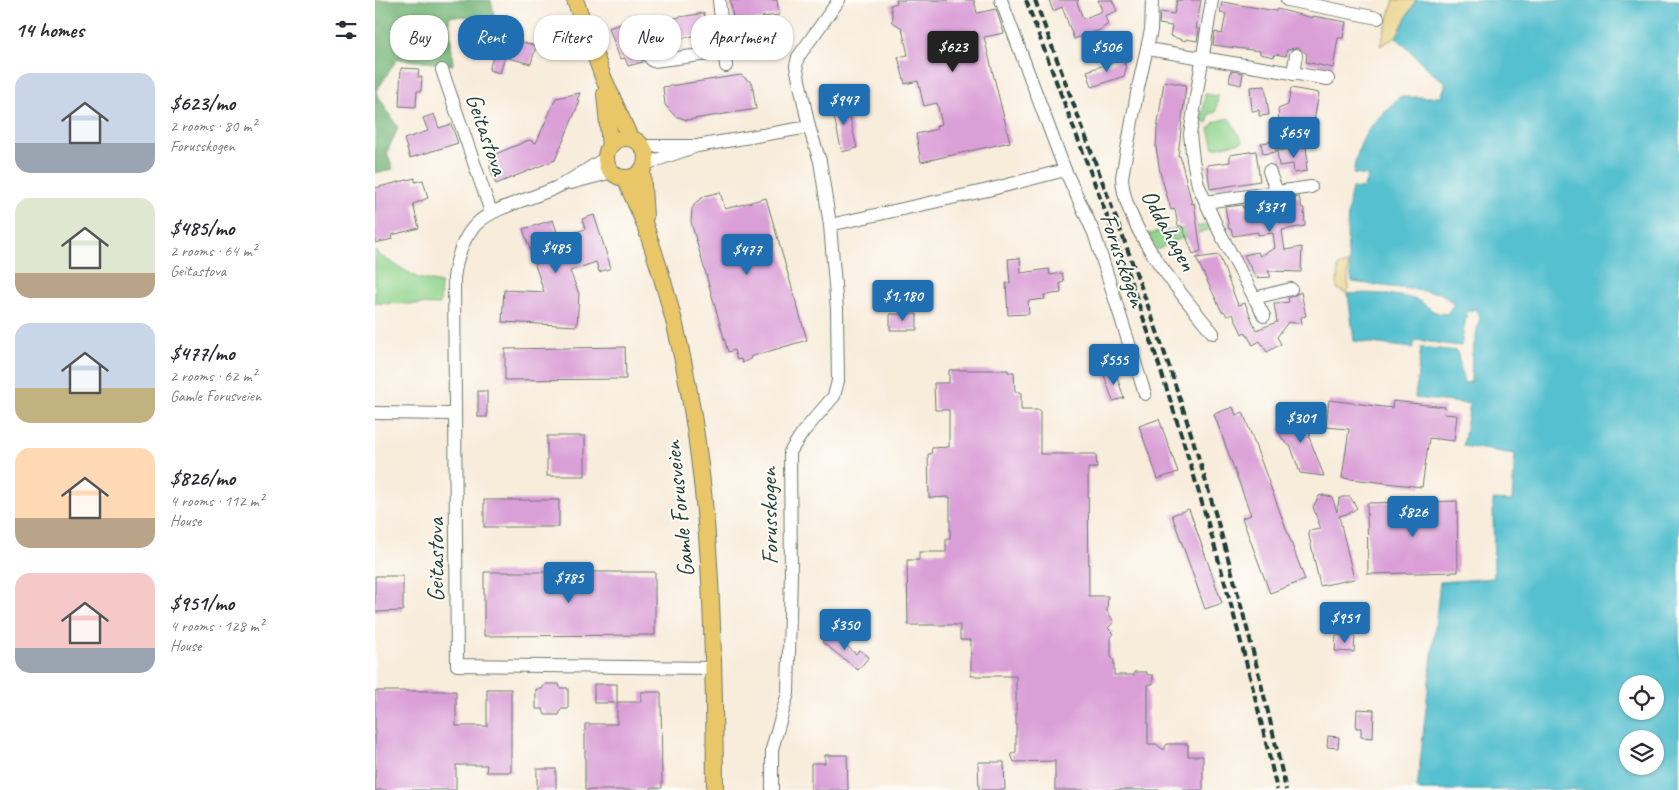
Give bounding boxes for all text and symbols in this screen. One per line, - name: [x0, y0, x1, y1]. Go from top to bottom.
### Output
- chip: Buy: [390, 15, 448, 60]
- chip: Rent: [458, 15, 524, 60]
- chip: Filters: [534, 15, 609, 60]
- chip: New: [619, 15, 681, 60]
- chip: Apartment: [691, 15, 793, 60]
- icon: filters: [332, 16, 360, 44]
- text: 14 homes: [15, 17, 84, 43]
- pin: $623: [923, 30, 983, 73]
- pin: $506: [1077, 30, 1137, 73]
- text: $623: [938, 37, 968, 57]
- text: $506: [1093, 37, 1121, 57]
- pin: $947: [814, 84, 874, 126]
- street label: Geitastova: [459, 89, 515, 180]
- text: $623/mo: [170, 90, 235, 116]
- text: $947: [830, 90, 858, 110]
- icon: home: [55, 93, 115, 153]
- text: 2 rooms · 80 m²: [170, 116, 256, 136]
- pin: $654: [1264, 116, 1324, 159]
- text: $654: [1280, 123, 1308, 143]
- text: Forusskogen: [170, 136, 235, 156]
- street label: Oddahagen: [1134, 184, 1204, 276]
- pin: $371: [1240, 190, 1300, 233]
- text: $371: [1256, 197, 1284, 217]
- street label: Forusskogen: [1093, 209, 1153, 312]
- text: $485/mo: [170, 215, 234, 241]
- icon: home: [55, 218, 115, 278]
- pin: $485: [526, 232, 586, 274]
- pin: $477: [717, 234, 777, 276]
- text: $485: [542, 238, 570, 258]
- text: $477: [733, 240, 761, 260]
- text: 2 rooms · 64 m²: [170, 241, 256, 261]
- text: Geitastova: [170, 261, 226, 281]
- pin: $1,180: [862, 280, 944, 322]
- text: $1,180: [883, 286, 923, 306]
- text: $477/mo: [170, 340, 235, 366]
- icon: home: [55, 343, 115, 403]
- pin: $555: [1084, 344, 1144, 386]
- text: $555: [1100, 350, 1128, 370]
- text: 2 rooms · 62 m²: [170, 366, 256, 386]
- text: Gamle Forusveien: [170, 386, 261, 406]
- pin: $301: [1271, 402, 1331, 444]
- text: $301: [1287, 408, 1315, 428]
- street label: Gamle Forusveien: [657, 438, 701, 579]
- text: $826/mo: [170, 465, 235, 491]
- street label: Forusskogen: [753, 466, 785, 565]
- icon: home: [55, 468, 115, 528]
- text: 4 rooms · 112 m²: [170, 491, 264, 511]
- pin: $826: [1383, 496, 1443, 538]
- text: $826: [1398, 502, 1428, 522]
- text: House: [170, 511, 201, 531]
- street label: Geitastova: [420, 517, 450, 602]
- pin: $785: [539, 562, 599, 604]
- text: $785: [555, 568, 583, 588]
- text: $951/mo: [170, 590, 234, 616]
- icon: home: [55, 593, 115, 653]
- pin: $951: [1315, 602, 1375, 644]
- pin: $350: [815, 608, 875, 651]
- text: $951: [1331, 608, 1359, 628]
- text: $350: [831, 615, 859, 635]
- text: 4 rooms · 128 m²: [170, 616, 264, 636]
- text: House: [170, 636, 201, 656]
- map controls: [1619, 675, 1664, 775]
- button: locate: [1619, 675, 1664, 720]
- button: layers: [1619, 730, 1664, 775]

